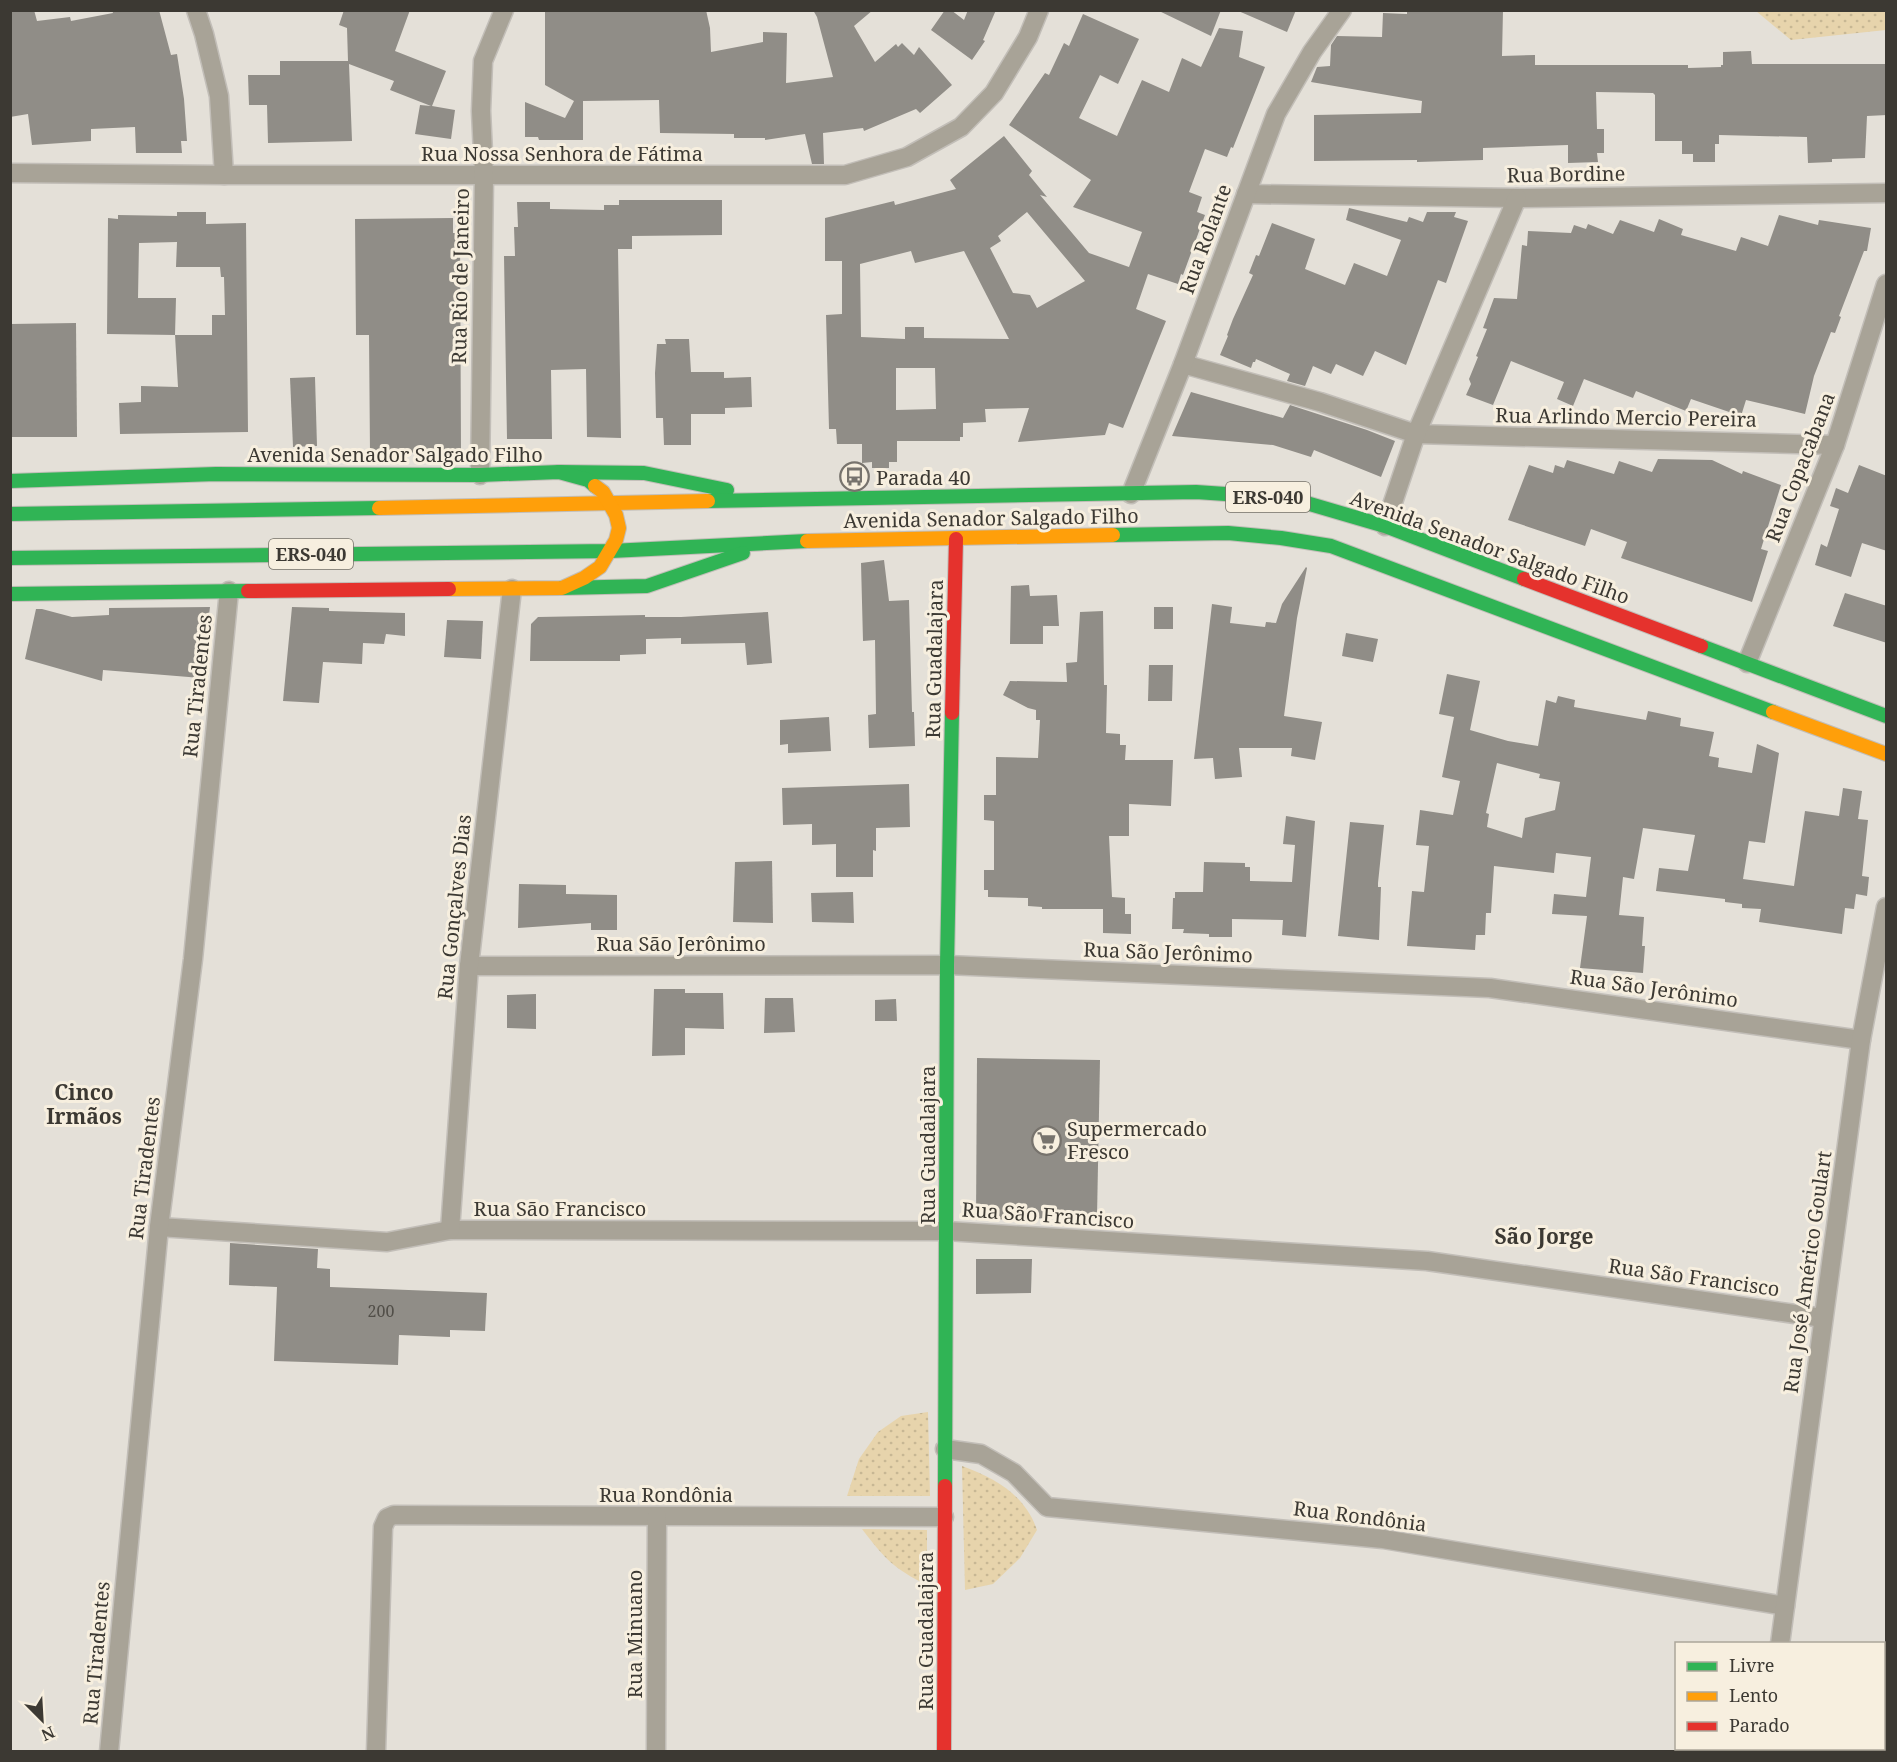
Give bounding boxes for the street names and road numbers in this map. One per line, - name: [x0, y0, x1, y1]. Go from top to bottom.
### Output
- street label: Rua Nossa Senhora de Fátima: [421, 140, 703, 167]
- street label: Rua Bordine: [1506, 159, 1626, 189]
- street label: Rua Rolante: [1173, 180, 1237, 298]
- street label: Rua Rio de Janeiro: [445, 188, 475, 364]
- street label: Rua Copacabana: [1759, 388, 1841, 546]
- street label: Rua Arlindo Mercio Pereira: [1495, 401, 1757, 433]
- street label: Avenida Senador Salgado Filho: [247, 441, 543, 468]
- road number: ERS-040: [1226, 482, 1310, 512]
- street label: Avenida Senador Salgado Filho: [1347, 484, 1633, 610]
- street label: Avenida Senador Salgado Filho: [843, 502, 1139, 534]
- road number: ERS-040: [269, 539, 353, 569]
- street label: Rua Guadalajara: [919, 579, 949, 739]
- street label: Rua Tiradentes: [176, 613, 218, 759]
- street label: Rua Gonçalves Dias: [431, 813, 477, 1001]
- street label: Rua São Jerônimo: [596, 930, 766, 957]
- street label: Rua São Jerônimo: [1083, 936, 1253, 968]
- street label: Rua São Jerônimo: [1568, 963, 1740, 1013]
- street label: Rua Guadalajara: [914, 1065, 941, 1225]
- street label: Rua Tiradentes: [122, 1095, 166, 1241]
- street label: Rua José Américo Goulart: [1777, 1149, 1837, 1395]
- street label: Rua São Francisco: [474, 1195, 646, 1222]
- street label: Rua São Francisco: [961, 1196, 1135, 1234]
- street label: Rua São Francisco: [1607, 1252, 1781, 1302]
- street label: Rua Rondônia: [599, 1481, 733, 1508]
- street label: Rua Rondônia: [1292, 1494, 1428, 1538]
- street label: Rua Guadalajara: [912, 1551, 939, 1711]
- street label: Rua Minuano: [621, 1570, 648, 1698]
- street label: Rua Tiradentes: [76, 1580, 116, 1726]

